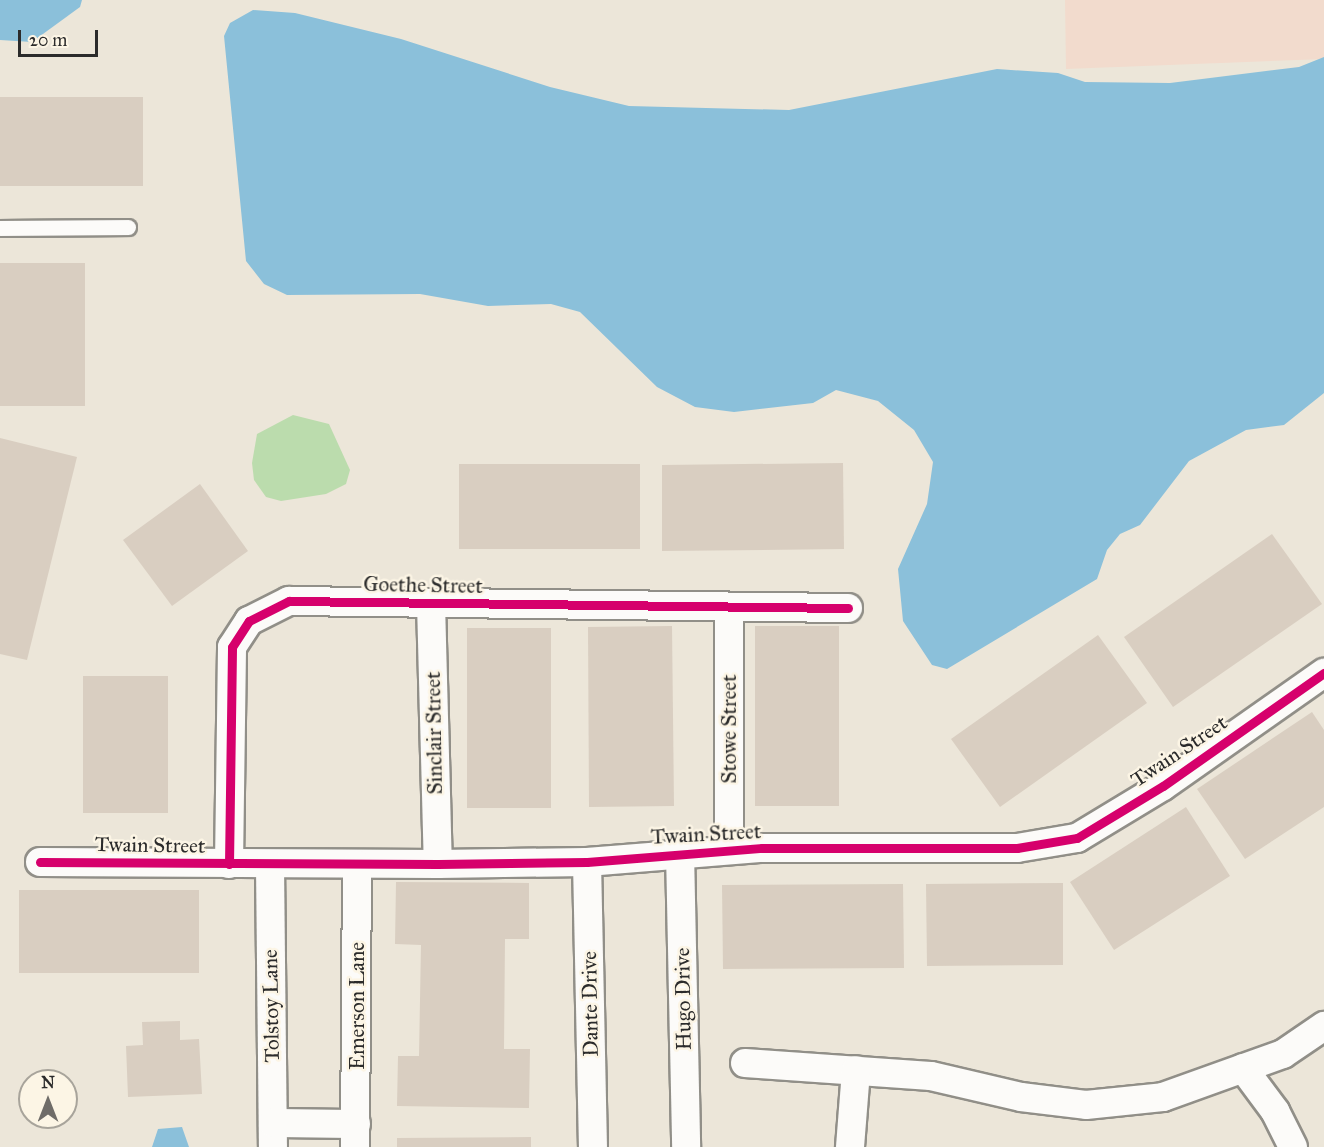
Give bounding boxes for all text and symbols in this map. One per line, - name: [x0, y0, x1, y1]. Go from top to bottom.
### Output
- scale bar: [21, 18, 100, 56]
- text: 20 m: [29, 29, 67, 51]
- street label: Goethe Street: [363, 571, 483, 599]
- street label: Sinclair Street: [420, 671, 448, 795]
- street label: Stowe Street: [716, 674, 742, 784]
- street label: Twain Street: [1126, 710, 1232, 792]
- street label: Twain Street: [650, 819, 762, 849]
- street label: Twain Street: [95, 831, 205, 859]
- street label: Emerson Lane: [344, 942, 370, 1070]
- street label: Hugo Drive: [670, 947, 696, 1051]
- street label: Tolstoy Lane: [257, 949, 285, 1063]
- street label: Dante Drive: [576, 951, 604, 1057]
- north arrow: [18, 1069, 78, 1129]
- text: N: [41, 1073, 55, 1092]

